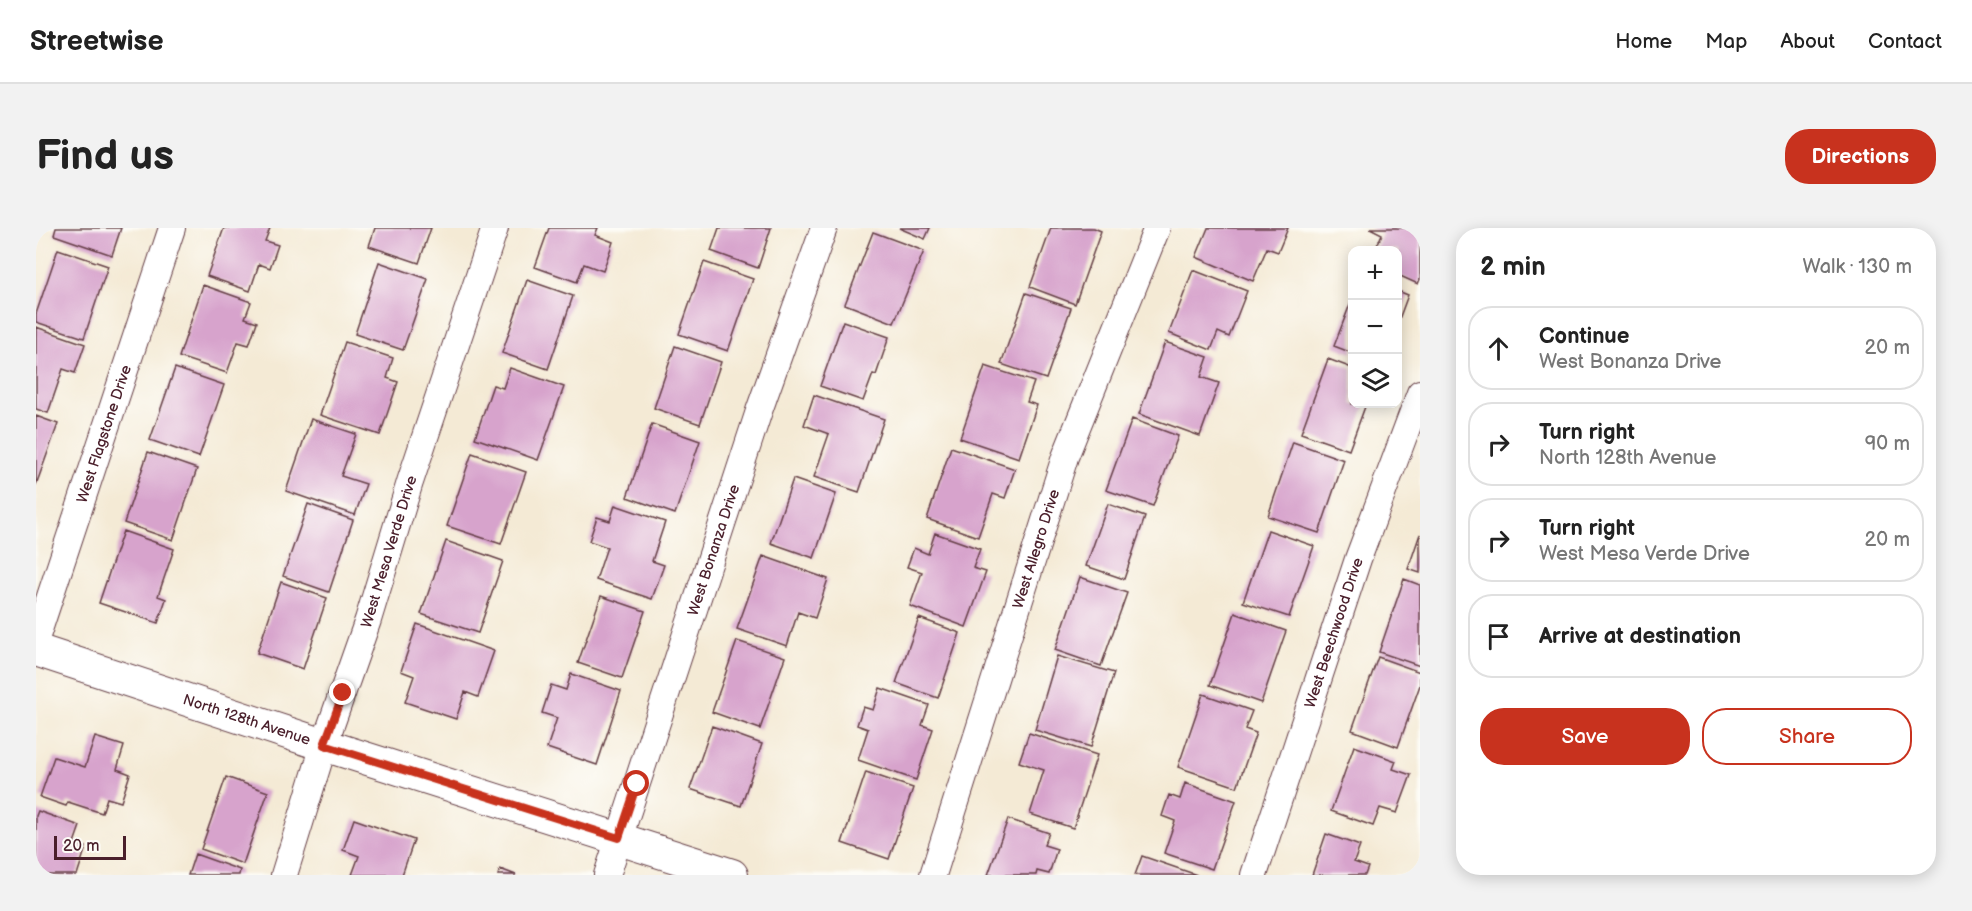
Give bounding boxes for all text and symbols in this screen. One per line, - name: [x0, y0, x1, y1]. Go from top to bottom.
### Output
- text: Streetwise: [30, 25, 163, 58]
- text: Home: [1615, 29, 1672, 54]
- text: Map: [1705, 29, 1747, 54]
- text: About: [1780, 29, 1835, 54]
- text: Contact: [1868, 29, 1942, 54]
- button: Directions: [1785, 129, 1936, 184]
- text: Find us: [36, 131, 174, 182]
- map controls: [1348, 246, 1402, 408]
- button: +: [1348, 246, 1402, 300]
- text: 2 min: [1480, 252, 1546, 283]
- text: Walk · 130 m: [1803, 255, 1912, 279]
- button: −: [1348, 300, 1402, 354]
- text: Continue: [1539, 323, 1629, 350]
- icon: ahead: [1482, 332, 1515, 365]
- text: 20 m: [1865, 336, 1910, 360]
- text: West Bonanza Drive: [1539, 350, 1721, 374]
- button: layers: [1348, 354, 1402, 408]
- street label: West Flagstone Drive: [73, 363, 136, 505]
- text: Turn right: [1539, 419, 1635, 446]
- icon: right: [1482, 428, 1515, 461]
- text: 90 m: [1865, 432, 1910, 456]
- text: North 128th Avenue: [1539, 446, 1716, 470]
- street label: West Mesa Verde Drive: [357, 473, 422, 631]
- street label: West Bonanza Drive: [684, 482, 744, 618]
- street label: West Allegro Drive: [1009, 487, 1064, 611]
- text: Turn right: [1539, 515, 1635, 542]
- icon: right: [1482, 524, 1515, 557]
- text: 20 m: [1865, 528, 1910, 552]
- text: West Mesa Verde Drive: [1539, 542, 1750, 566]
- street label: West Beechwood Drive: [1301, 555, 1368, 711]
- icon: arrive: [1482, 620, 1515, 653]
- text: Arrive at destination: [1539, 623, 1741, 650]
- route end: [329, 679, 355, 705]
- street label: North 128th Avenue: [180, 690, 313, 750]
- button: Save: [1480, 708, 1690, 765]
- button: Share: [1702, 708, 1912, 765]
- route start: [623, 770, 649, 796]
- scale bar: [54, 833, 126, 860]
- text: 20 m: [63, 837, 99, 856]

